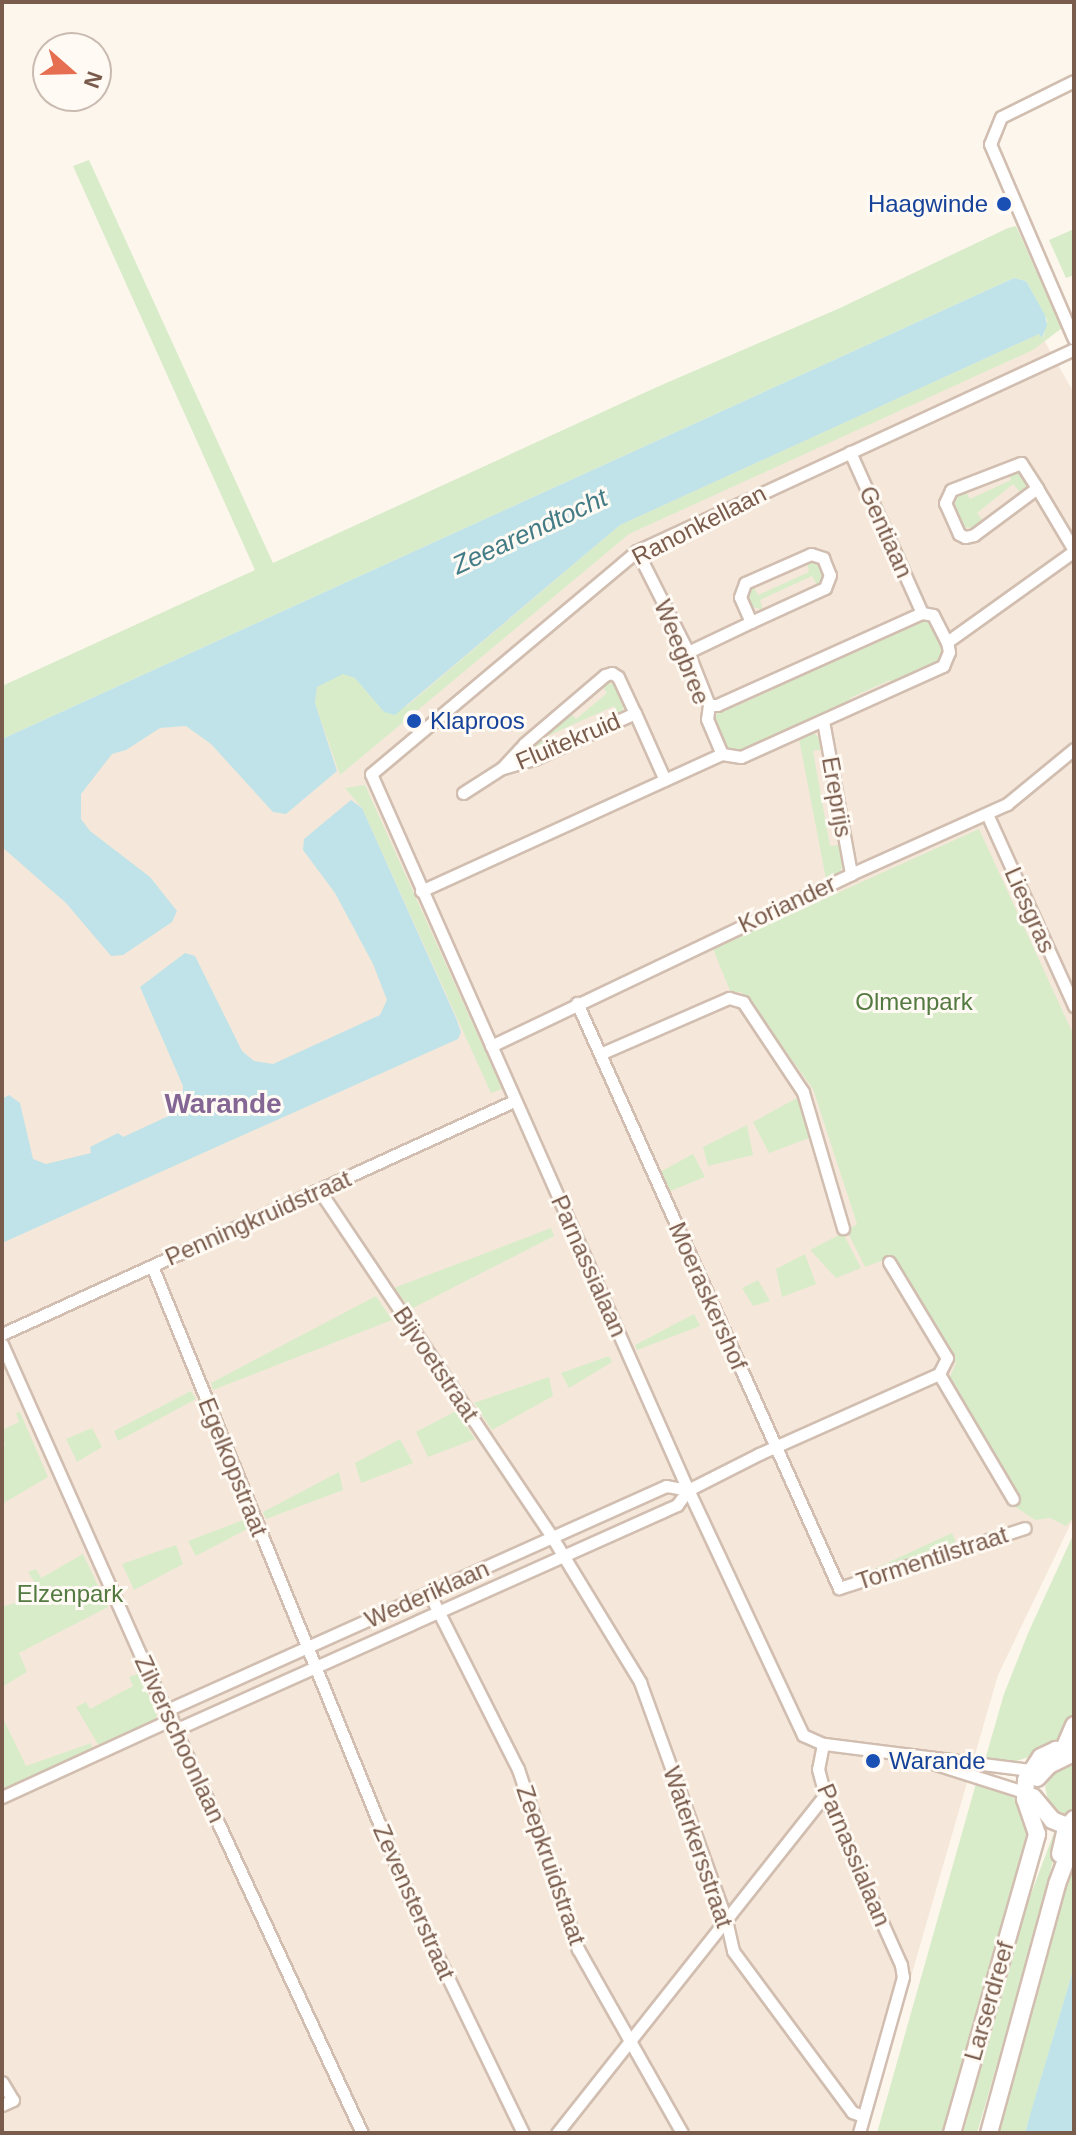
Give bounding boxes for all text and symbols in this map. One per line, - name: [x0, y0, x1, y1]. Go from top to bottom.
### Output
- north arrow: [32, 32, 112, 112]
- text: N: [79, 68, 108, 91]
- place label: Haagwinde: [868, 190, 988, 218]
- marker: Haagwinde: [995, 195, 1013, 213]
- street label: Ranonkellaan: [627, 479, 771, 571]
- water label: Zeearendtocht: [447, 482, 613, 582]
- street label: Gentiaan: [853, 482, 919, 582]
- street label: Weegbree: [648, 595, 716, 709]
- street label: Fluitekruid: [511, 706, 625, 776]
- place label: Klaproos: [430, 707, 525, 735]
- marker: Klaproos: [405, 712, 423, 730]
- street label: Ereprijs: [816, 754, 858, 840]
- street label: Liesgras: [998, 863, 1062, 957]
- street label: Koriander: [734, 869, 840, 939]
- park label: Olmenpark: [855, 988, 973, 1016]
- district label: Warande: [164, 1087, 282, 1121]
- street label: Penningkruidstraat: [161, 1164, 355, 1272]
- street label: Parnassialaan: [545, 1191, 633, 1341]
- street label: Moeraskershof: [663, 1218, 753, 1374]
- street label: Bijvoetstraat: [387, 1301, 485, 1427]
- street label: Egelkopstraat: [192, 1394, 274, 1540]
- street label: Tormentilstraat: [853, 1520, 1011, 1596]
- street label: Wederiklaan: [360, 1554, 494, 1634]
- park label: Elzenpark: [17, 1580, 123, 1608]
- street label: Zilverschoonlaan: [129, 1651, 231, 1827]
- place label: Warande: [889, 1747, 985, 1775]
- marker: Warande: [864, 1752, 882, 1770]
- street label: Waterkersstraat: [657, 1763, 739, 1931]
- street label: Parnassialaan: [811, 1779, 897, 1931]
- street label: Zeepkruidstraat: [510, 1781, 592, 1949]
- street label: Zevensterstraat: [367, 1820, 461, 1984]
- street label: Larserdreef: [958, 1938, 1020, 2064]

